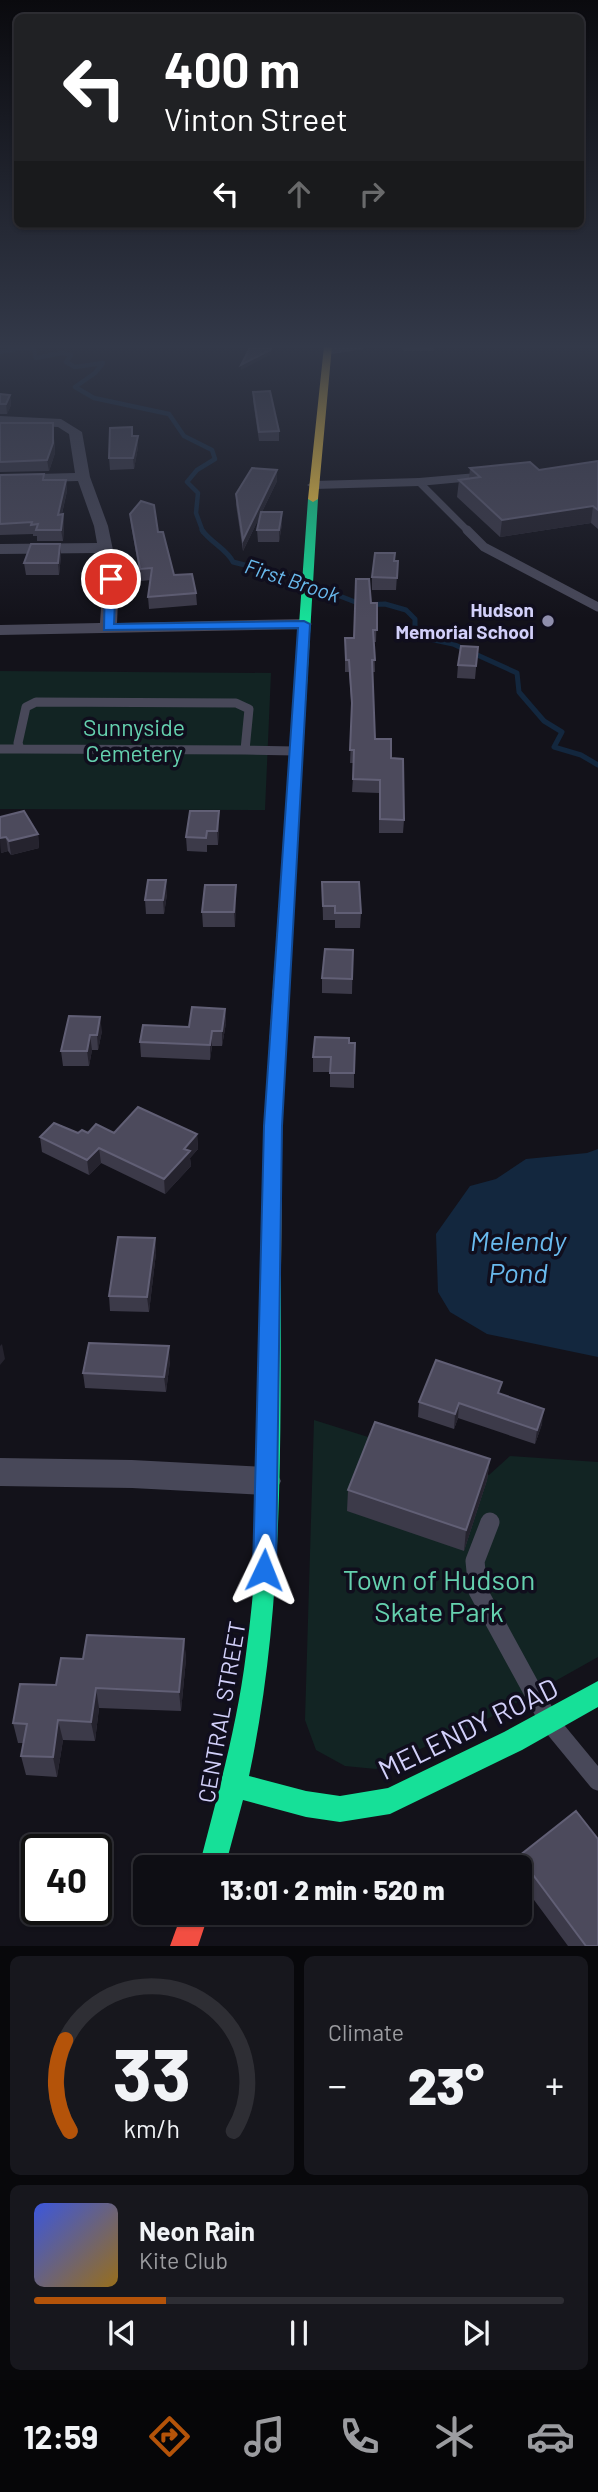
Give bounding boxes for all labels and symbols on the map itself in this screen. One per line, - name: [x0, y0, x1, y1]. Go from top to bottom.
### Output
- pin: [81, 549, 141, 609]
- water label: First Brook: [242, 553, 344, 607]
- place label: Hudson Memorial School: [395, 598, 534, 643]
- marker: Hudson Memorial School: [540, 613, 556, 629]
- park label: Sunnyside Cemetery: [83, 713, 185, 767]
- water label: Melendy Pond: [470, 1223, 568, 1289]
- position arrow: [227, 1533, 301, 1607]
- park label: Town of Hudson Skate Park: [343, 1562, 535, 1628]
- street label: CENTRAL STREET: [191, 1619, 251, 1805]
- street label: MELENDY ROAD: [372, 1670, 563, 1786]
- speed limit sign: 40: [21, 1834, 112, 1925]

